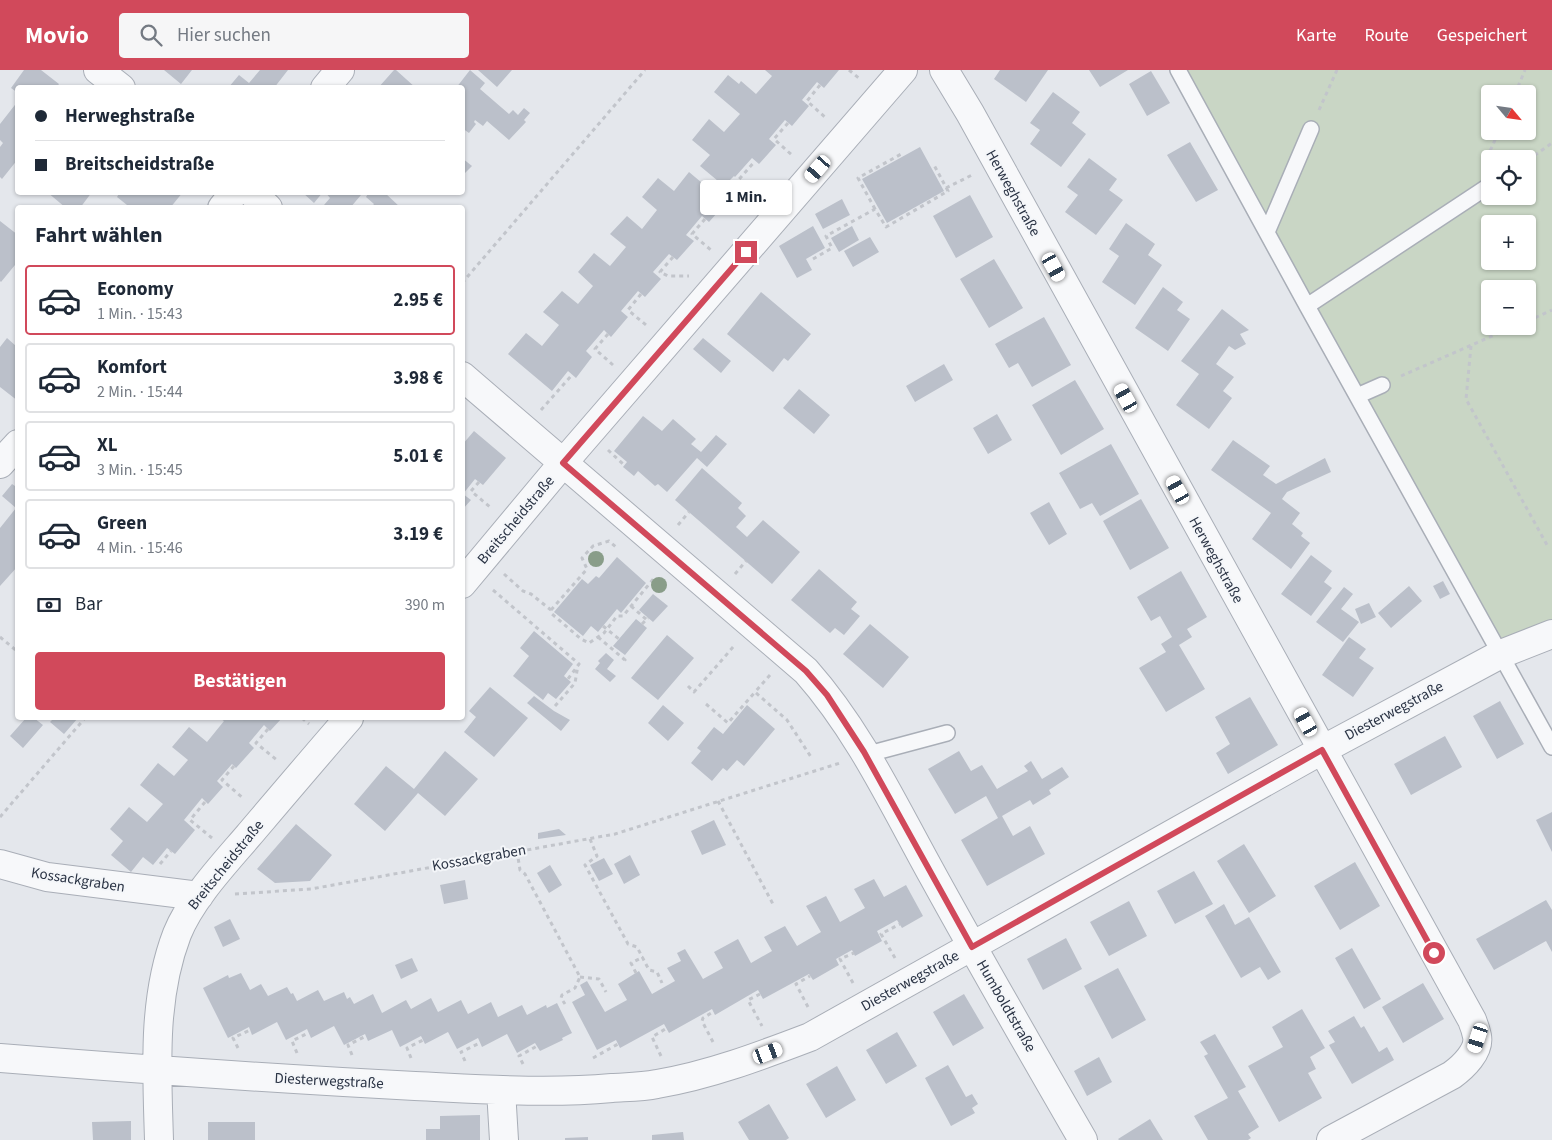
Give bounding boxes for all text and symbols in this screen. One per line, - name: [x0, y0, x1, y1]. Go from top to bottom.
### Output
- search box: [119, 13, 469, 58]
- text: Movio: [25, 18, 89, 53]
- icon: search: [137, 21, 165, 49]
- text: Hier suchen: [177, 22, 271, 49]
- text: Karte: [1296, 23, 1336, 48]
- text: Route: [1364, 23, 1409, 48]
- text: Gespeichert: [1437, 23, 1527, 48]
- north arrow: [1481, 85, 1536, 140]
- map controls: [1481, 85, 1536, 335]
- text: Herweghstraße: [65, 103, 195, 130]
- street label: Herweghstraße: [981, 146, 1045, 240]
- button: locate: [1481, 150, 1536, 205]
- text: Breitscheidstraße: [65, 151, 214, 178]
- car: [802, 153, 833, 185]
- callout: 1 Min.: [700, 180, 792, 214]
- text: 1 Min.: [725, 186, 767, 208]
- button: +: [1481, 215, 1536, 270]
- text: Fahrt wählen: [35, 219, 163, 251]
- route end: [735, 241, 757, 263]
- car: [1040, 250, 1067, 284]
- text: Economy: [97, 276, 174, 303]
- icon: car: [37, 278, 82, 323]
- button: −: [1481, 280, 1536, 335]
- text: 2.95 €: [393, 287, 443, 314]
- text: 1 Min. · 15:43: [97, 303, 183, 325]
- text: Komfort: [97, 354, 167, 381]
- icon: car: [37, 356, 82, 401]
- text: 3.98 €: [393, 365, 443, 392]
- text: 2 Min. · 15:44: [97, 381, 183, 403]
- car: [1112, 381, 1139, 415]
- text: XL: [97, 432, 118, 459]
- icon: car: [37, 434, 82, 479]
- text: 5.01 €: [393, 443, 443, 470]
- text: 3 Min. · 15:45: [97, 459, 183, 481]
- street label: Breitscheidstraße: [473, 471, 559, 569]
- car: [1164, 473, 1191, 507]
- text: Green: [97, 510, 147, 537]
- icon: car: [37, 512, 82, 557]
- street label: Herweghstraße: [1184, 513, 1248, 607]
- text: 3.19 €: [393, 521, 443, 548]
- text: 4 Min. · 15:46: [97, 537, 183, 559]
- icon: cash: [35, 591, 63, 619]
- text: Bar: [75, 591, 102, 618]
- text: 390 m: [405, 594, 445, 616]
- button: Bestätigen: [35, 652, 445, 710]
- street label: Diesterwegstraße: [1341, 676, 1447, 746]
- car: [1292, 705, 1319, 739]
- street label: Breitscheidstraße: [183, 816, 269, 914]
- street label: Kossackgraben: [430, 839, 528, 877]
- street label: Kossackgraben: [30, 862, 126, 898]
- route start: [1423, 942, 1445, 964]
- street label: Diesterwegstraße: [857, 945, 963, 1017]
- street label: Humboldtstraße: [971, 956, 1041, 1056]
- car: [1466, 1021, 1489, 1055]
- car: [751, 1041, 784, 1065]
- street label: Diesterwegstraße: [274, 1068, 384, 1094]

